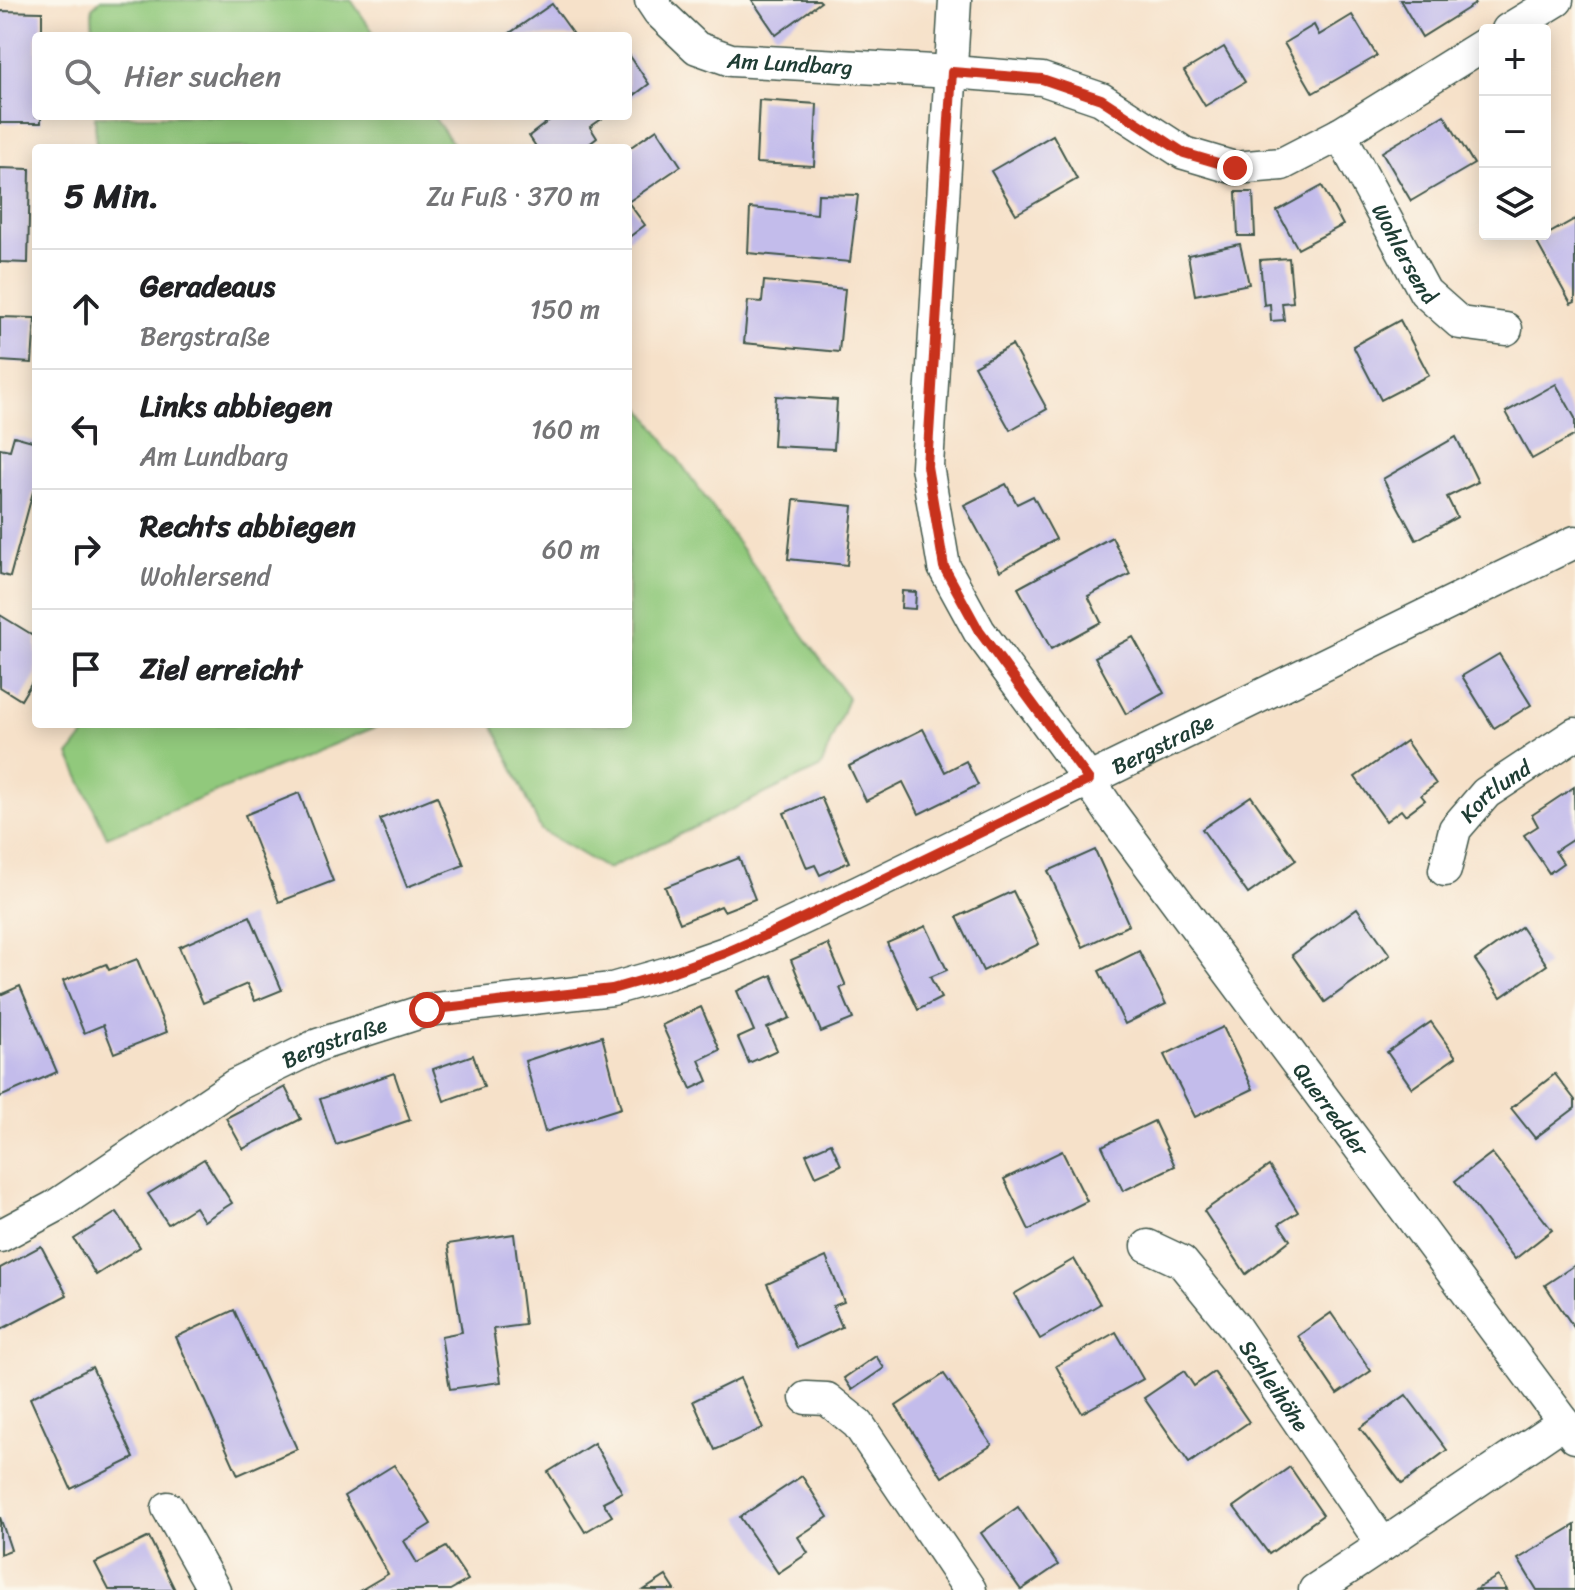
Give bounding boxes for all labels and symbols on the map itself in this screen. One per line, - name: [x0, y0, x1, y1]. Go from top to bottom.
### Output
- street label: Am Lundbarg: [725, 41, 854, 87]
- route end: [1217, 150, 1253, 186]
- street label: Wohlersend: [1361, 196, 1448, 316]
- street label: Bergstraße: [1105, 702, 1221, 786]
- street label: Kortlund: [1449, 748, 1540, 832]
- route start: [409, 992, 445, 1028]
- street label: Bergstraße: [275, 1005, 392, 1080]
- street label: Querredder: [1282, 1054, 1380, 1167]
- street label: Schleihöhe: [1228, 1331, 1320, 1440]

